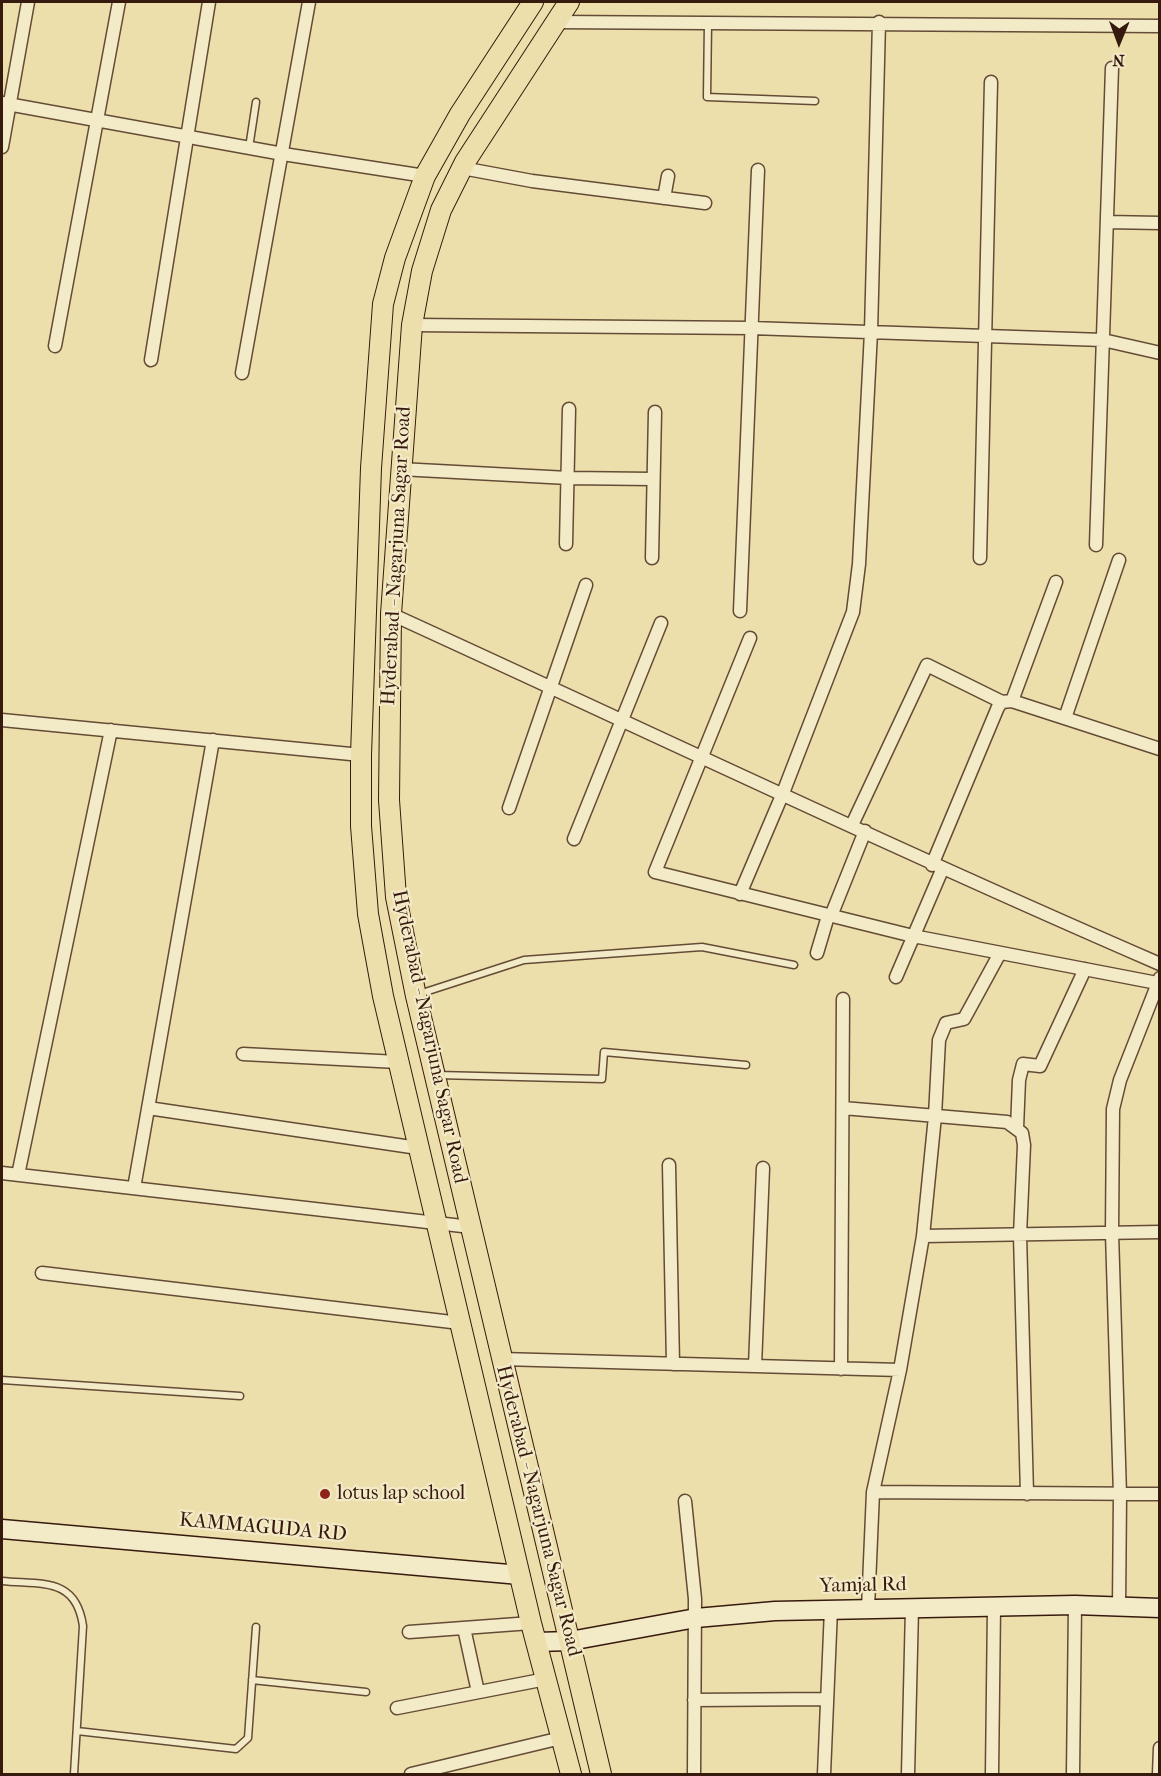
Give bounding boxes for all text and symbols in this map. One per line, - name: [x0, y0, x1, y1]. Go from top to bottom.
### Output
- north arrow: [1089, 12, 1149, 72]
- text: N: [1112, 51, 1125, 70]
- street label: Hyderabad - Nagarjuna Sagar Road: [377, 406, 417, 706]
- street label: Hyderabad - Nagarjuna Sagar Road: [386, 888, 472, 1186]
- street label: Hyderabad - Nagarjuna Sagar Road: [490, 1363, 586, 1659]
- place label: lotus lap school: [337, 1482, 465, 1506]
- marker: lotus lap school: [318, 1487, 332, 1501]
- street label: KAMMAGUDA RD: [178, 1509, 348, 1547]
- street label: Yamjal Rd: [819, 1573, 907, 1599]

